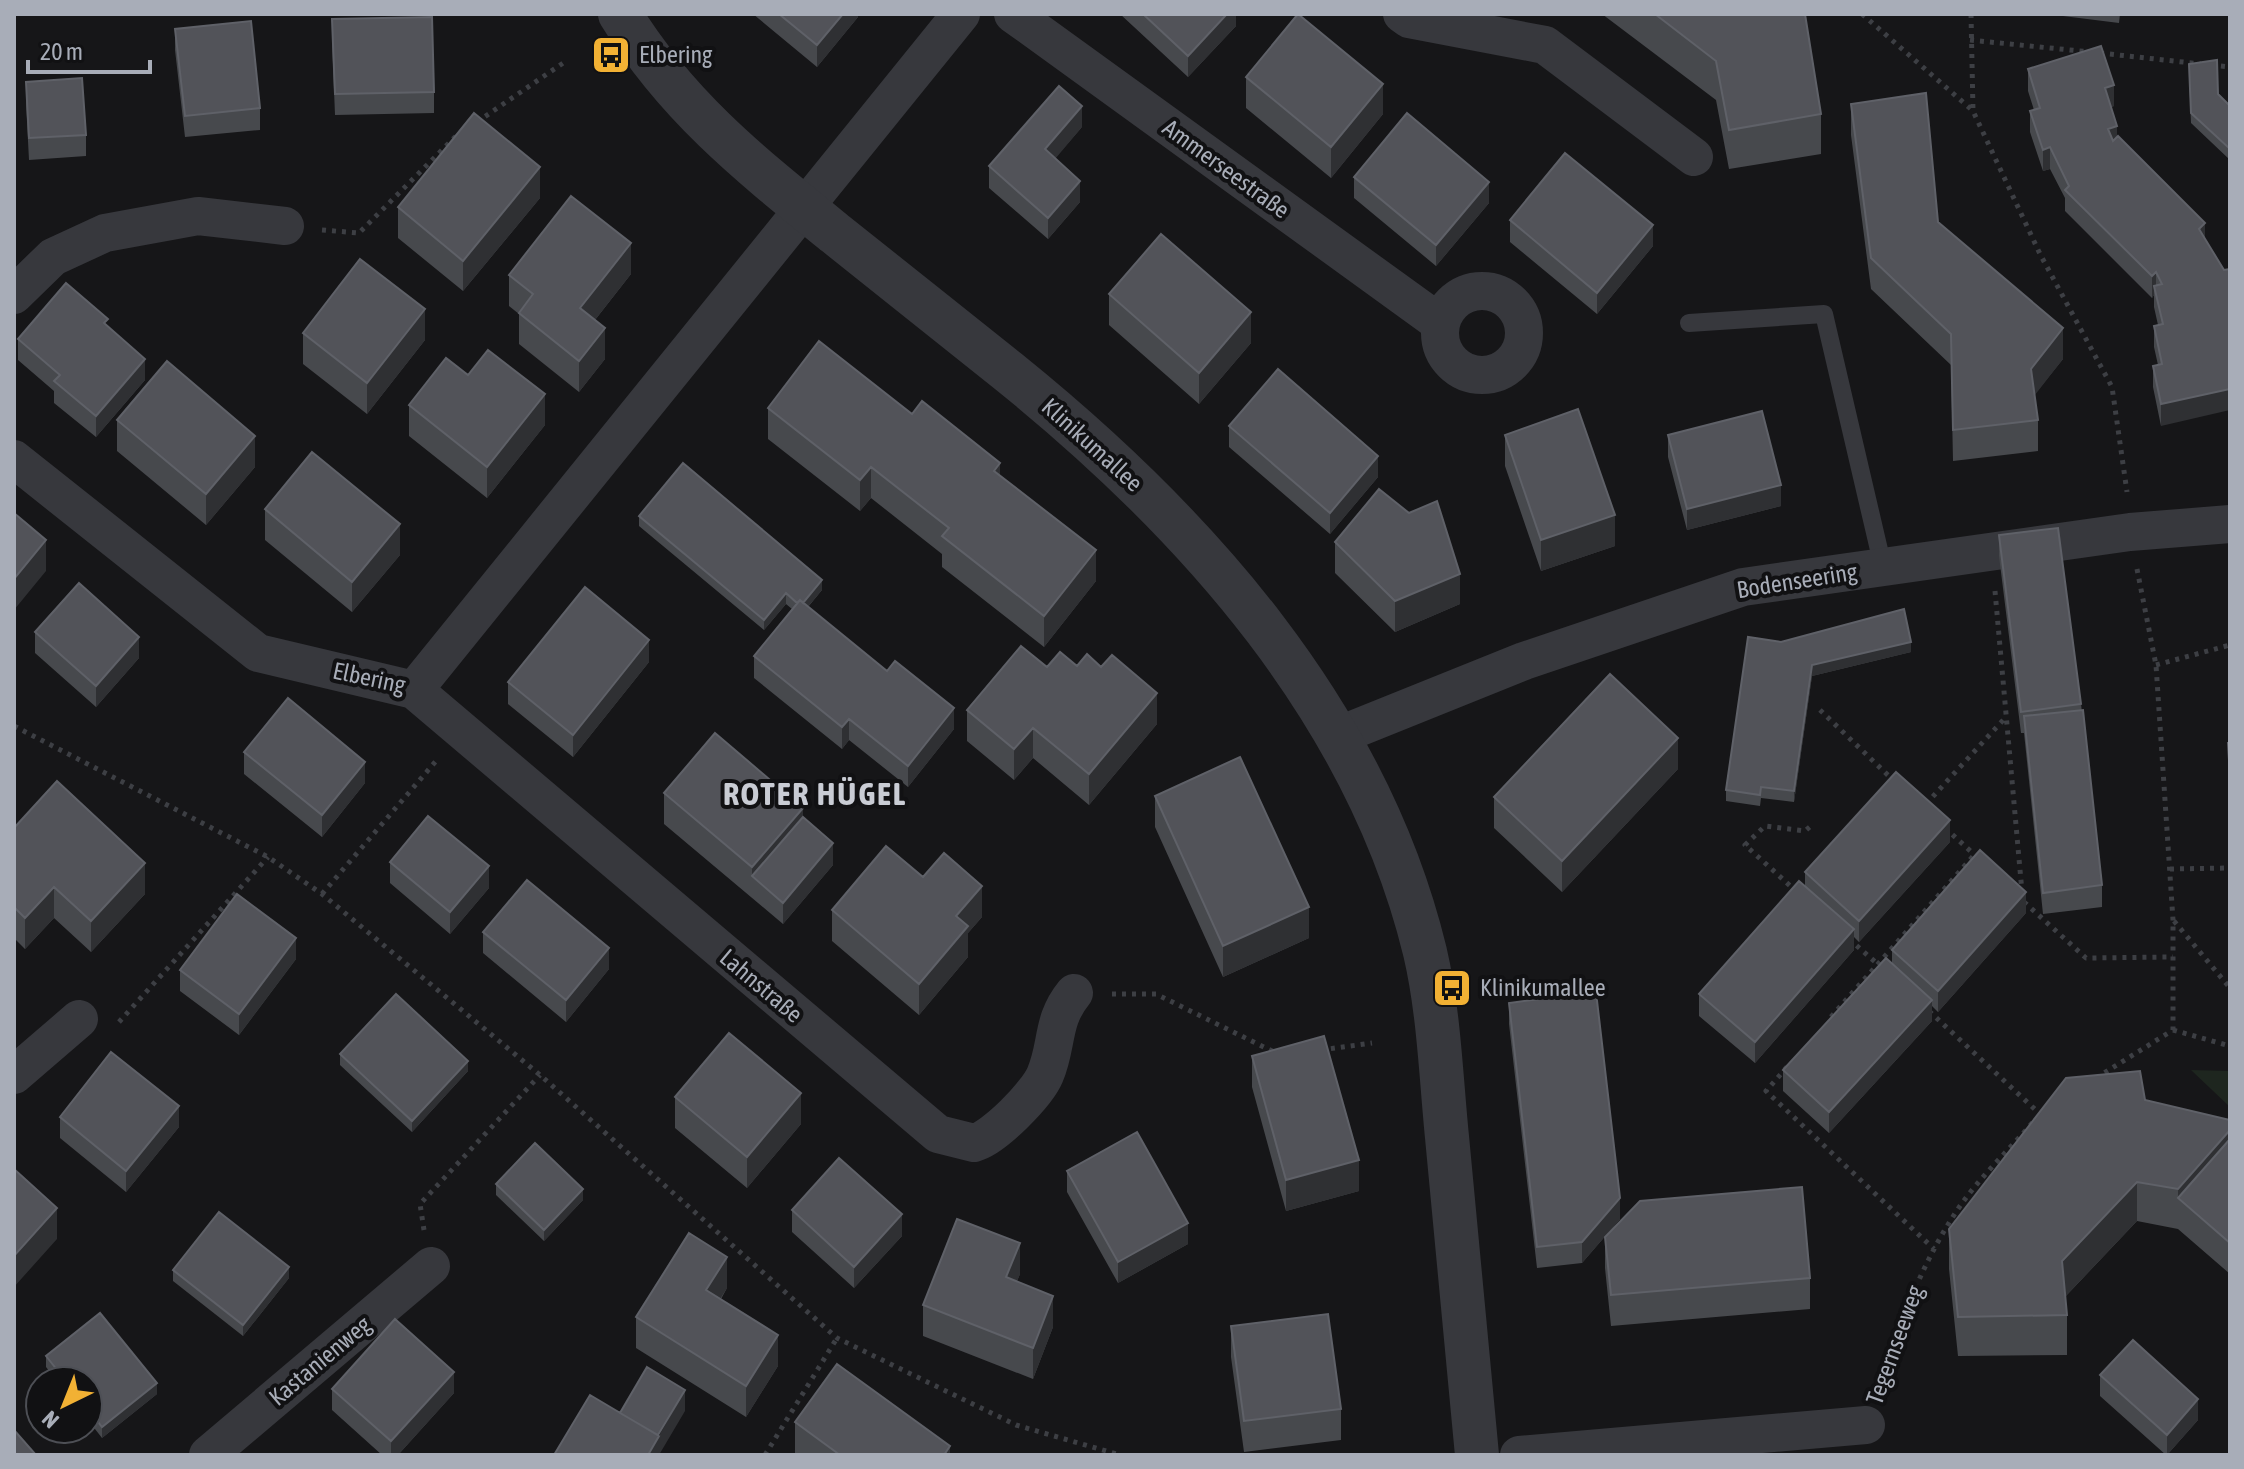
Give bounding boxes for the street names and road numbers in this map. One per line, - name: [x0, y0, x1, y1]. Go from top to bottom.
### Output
- street label: Ammerseestraße: [1158, 114, 1295, 224]
- street label: Klinikumallee: [1037, 393, 1148, 497]
- street label: Bodenseering: [1735, 558, 1860, 603]
- street label: Elbering: [330, 657, 408, 698]
- street label: Lahnstraße: [715, 943, 808, 1028]
- street label: Tegernseeweg: [1861, 1281, 1929, 1408]
- street label: Kastanienweg: [264, 1310, 376, 1411]

